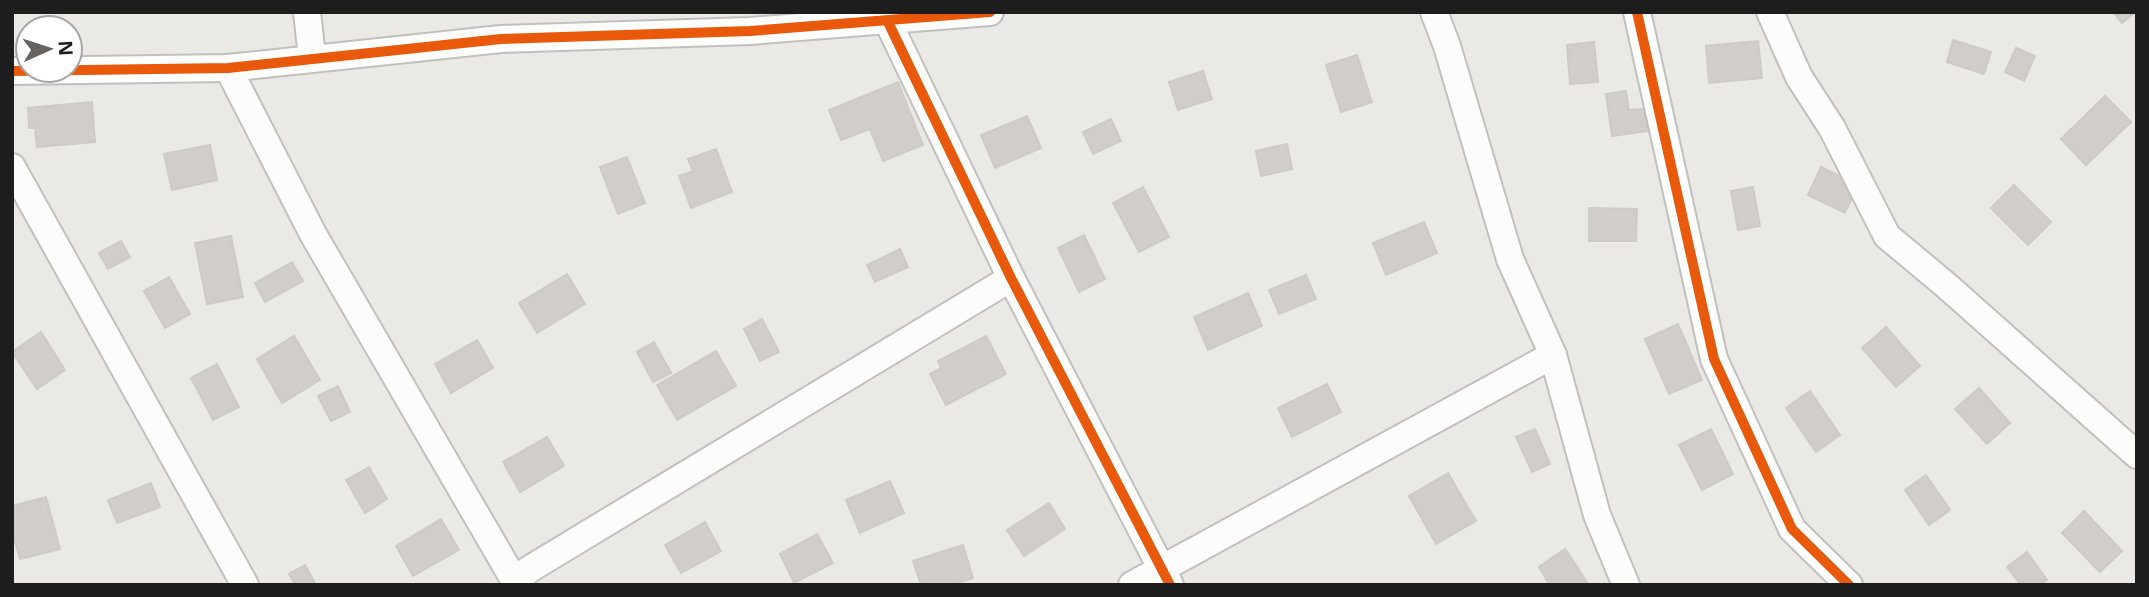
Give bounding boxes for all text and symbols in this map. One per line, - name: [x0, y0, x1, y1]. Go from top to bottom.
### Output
- north arrow: [14, 14, 84, 84]
- text: N: [53, 40, 79, 57]

